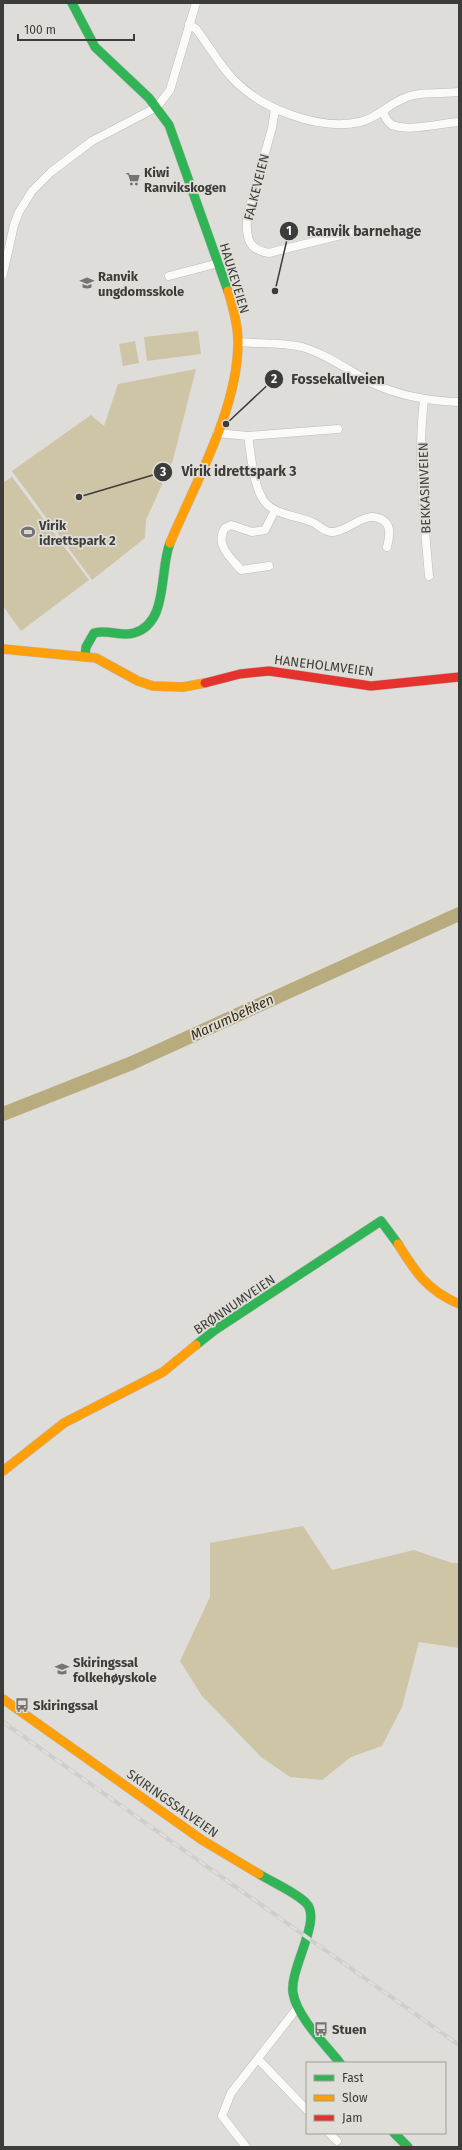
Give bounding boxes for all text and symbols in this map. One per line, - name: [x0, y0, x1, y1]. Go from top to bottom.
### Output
- scale bar: [18, 16, 134, 42]
- text: 100 m: [24, 23, 56, 37]
- street label: FALKEVEIEN: [241, 152, 272, 222]
- place label: Kiwi Ranvikskogen: [144, 165, 226, 195]
- supermarket icon: Kiwi Ranvikskogen: [125, 171, 141, 187]
- callout: Ranvik barnehage: [279, 218, 429, 244]
- text: Ranvik barnehage: [307, 223, 421, 240]
- text: 1: [286, 224, 292, 238]
- street label: HAUKEVEIEN: [217, 241, 252, 315]
- place label: Ranvik ungdomsskole: [98, 269, 184, 299]
- school or university icon: Ranvik ungdomsskole: [79, 275, 95, 291]
- callout: Fossekallveien: [264, 366, 393, 392]
- text: Fossekallveien: [291, 371, 385, 388]
- text: 2: [271, 372, 277, 386]
- street label: BEKKASINVEIEN: [415, 442, 434, 534]
- callout: Virik idrettspark 3: [153, 459, 305, 485]
- text: Virik idrettspark 3: [180, 463, 297, 480]
- text: 3: [159, 465, 166, 479]
- place label: Virik idrettspark 2: [38, 518, 116, 548]
- sports icon: Virik idrettspark 2: [20, 524, 36, 540]
- street label: HANEHOLMVEIEN: [273, 652, 375, 679]
- water label: Marumbekken: [188, 991, 277, 1044]
- street label: BRØNNUMVEIEN: [191, 1272, 278, 1337]
- place label: Skiringssal folkehøyskole: [73, 1655, 157, 1685]
- school or university icon: Skiringssal folkehøyskole: [54, 1661, 70, 1677]
- bus stop icon: Skiringssal: [14, 1697, 30, 1713]
- place label: Skiringssal: [33, 1698, 98, 1713]
- street label: SKIRINGSSALVEIEN: [124, 1766, 221, 1841]
- bus stop icon: Stuen: [313, 2021, 329, 2037]
- place label: Stuen: [332, 2022, 367, 2037]
- legend: [306, 2062, 446, 2134]
- text: Fast: [342, 2071, 364, 2085]
- text: Slow: [342, 2091, 368, 2105]
- text: Jam: [342, 2111, 362, 2125]

